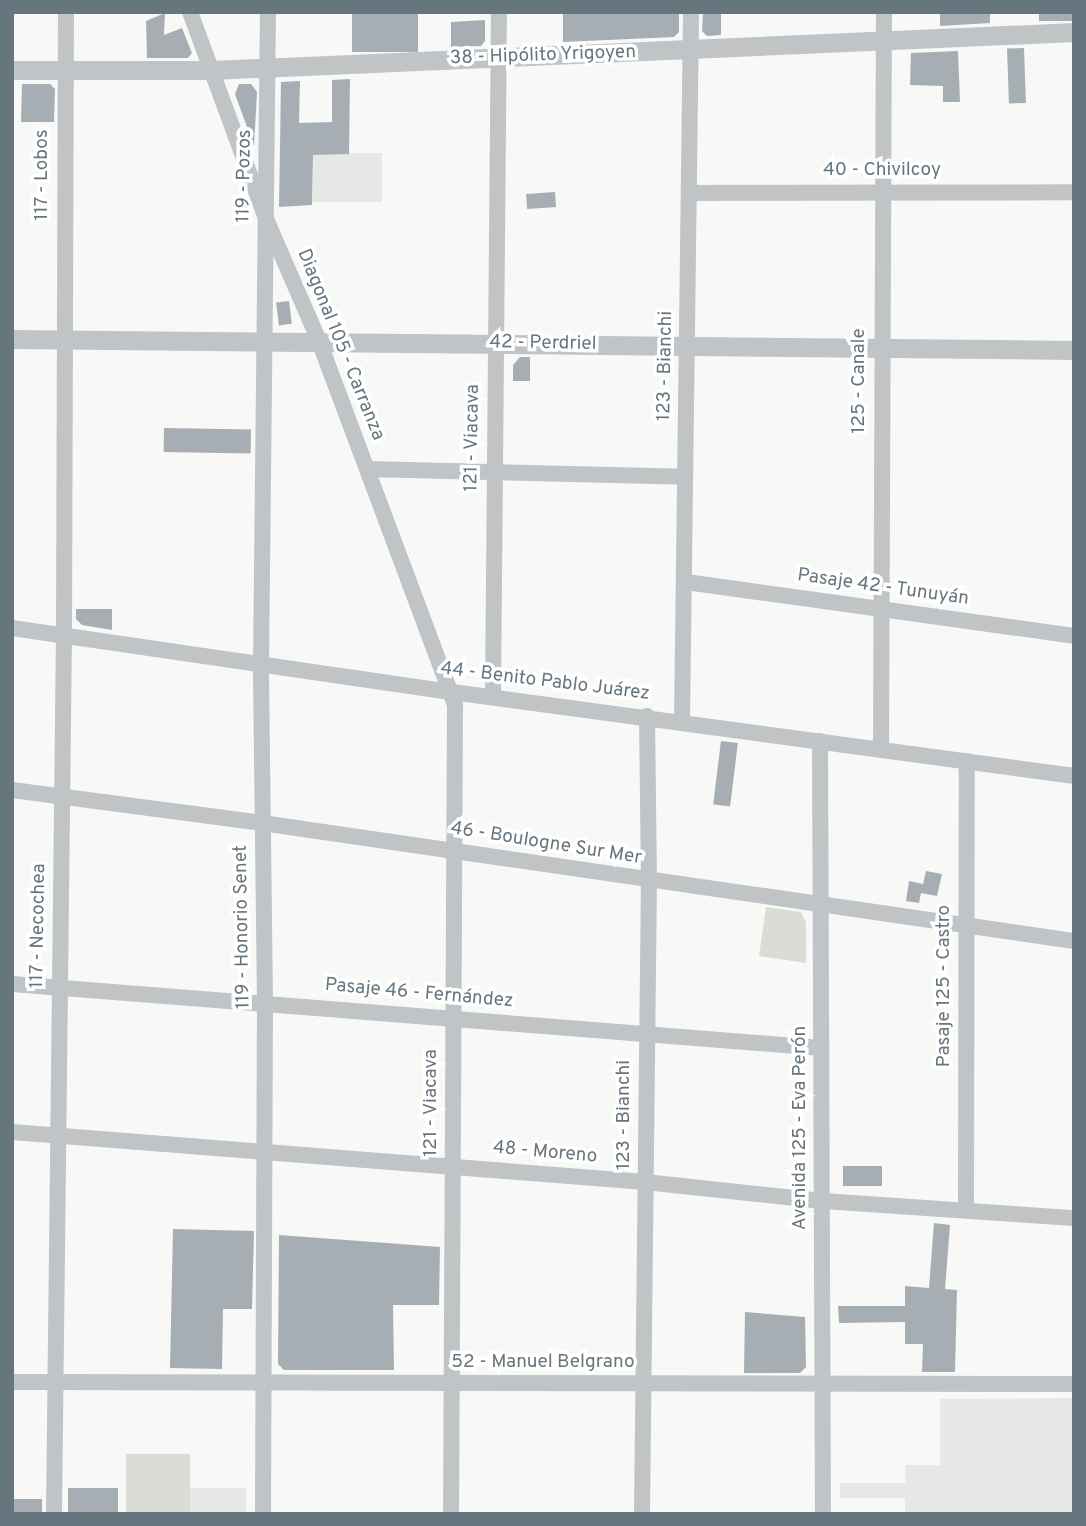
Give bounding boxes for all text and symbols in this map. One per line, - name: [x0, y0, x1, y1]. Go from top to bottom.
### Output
- street label: 38 - Hipólito Yrigoyen: [449, 41, 637, 71]
- street label: 117 - Lobos: [32, 129, 54, 221]
- street label: 119 - Pozos: [233, 129, 257, 223]
- street label: 40 - Chivilcoy: [823, 160, 941, 182]
- street label: Diagonal 105 - Carranza: [291, 246, 389, 444]
- street label: 123 - Bianchi: [654, 311, 678, 421]
- street label: 125 - Canale: [849, 328, 871, 434]
- street label: 42 - Perdriel: [489, 332, 597, 356]
- street label: 121 - Viacava: [461, 384, 485, 492]
- street label: Pasaje 42 - Tunuyán: [795, 565, 971, 611]
- street label: 44 - Benito Pablo Juárez: [439, 658, 651, 706]
- street label: 46 - Boulogne Sur Mer: [449, 818, 643, 870]
- street label: 119 - Honorio Senet: [230, 845, 256, 1009]
- street label: 117 - Necochea: [27, 863, 51, 989]
- street label: Pasaje 125 - Castro: [934, 905, 956, 1067]
- street label: Pasaje 46 - Fernández: [324, 974, 514, 1014]
- street label: Avenida 125 - Eva Perón: [790, 1026, 812, 1230]
- street label: 121 - Viacava: [421, 1049, 443, 1157]
- street label: 123 - Bianchi: [614, 1060, 636, 1170]
- street label: 48 - Moreno: [492, 1137, 598, 1169]
- street label: 52 - Manuel Belgrano: [451, 1352, 635, 1374]

